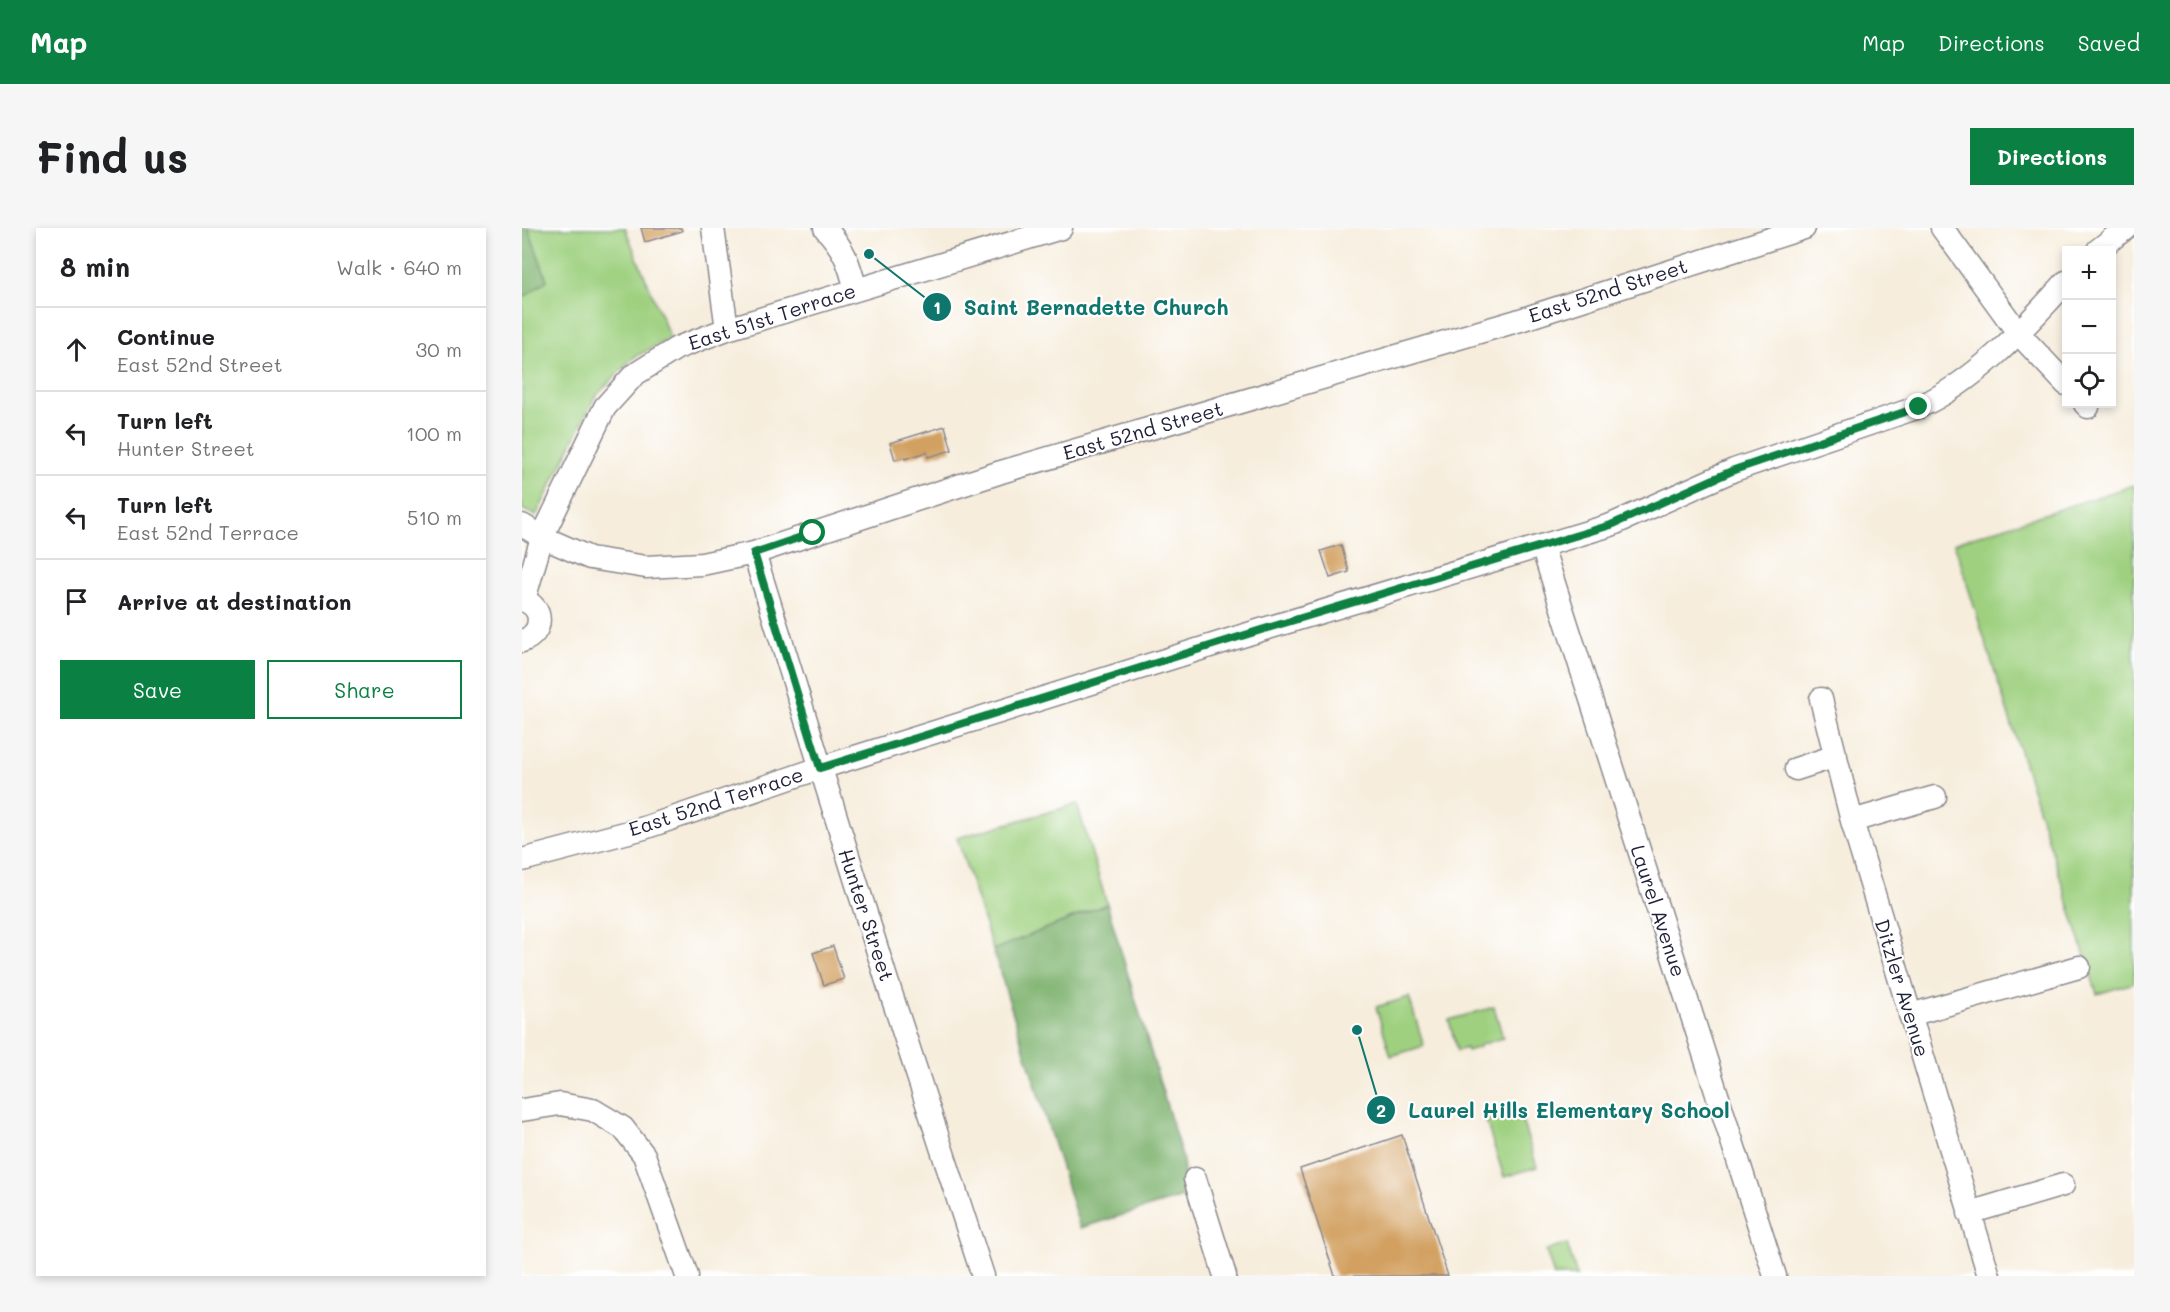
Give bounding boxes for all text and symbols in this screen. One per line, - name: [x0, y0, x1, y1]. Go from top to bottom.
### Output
- text: Map: [30, 24, 87, 60]
- text: Map: [1862, 29, 1905, 56]
- text: Directions: [1938, 29, 2045, 56]
- text: Saved: [2078, 29, 2140, 56]
- button: Directions: [1970, 128, 2134, 185]
- text: Find us: [36, 129, 188, 184]
- map controls: [2062, 246, 2116, 408]
- button: +: [2062, 246, 2116, 300]
- text: 8 min: [60, 250, 130, 284]
- street label: East 52nd Street: [1525, 252, 1690, 328]
- text: Walk · 640 m: [336, 254, 462, 280]
- street label: East 51st Terrace: [685, 277, 859, 355]
- callout: Saint Bernadette Church: [922, 288, 1240, 327]
- text: Saint Bernadette Church: [964, 293, 1228, 320]
- text: 1: [933, 295, 941, 319]
- button: −: [2062, 300, 2116, 354]
- text: Continue: [117, 322, 215, 351]
- icon: ahead: [60, 333, 93, 366]
- text: 30 m: [416, 336, 462, 362]
- text: East 52nd Street: [117, 351, 282, 377]
- button: locate: [2062, 354, 2116, 408]
- route end: [1905, 393, 1931, 419]
- street label: East 52nd Street: [1060, 395, 1226, 465]
- text: Turn left: [117, 406, 213, 435]
- icon: left: [60, 417, 93, 450]
- text: 100 m: [406, 420, 462, 446]
- text: Hunter Street: [117, 435, 255, 461]
- text: Turn left: [117, 490, 213, 519]
- icon: left: [60, 501, 93, 534]
- text: 510 m: [407, 504, 462, 530]
- text: East 52nd Terrace: [117, 519, 299, 545]
- route start: [799, 519, 825, 545]
- icon: arrive: [60, 585, 93, 618]
- text: Arrive at destination: [117, 587, 352, 616]
- button: Save: [60, 660, 255, 719]
- button: Share: [267, 660, 462, 719]
- street label: East 52nd Terrace: [625, 761, 806, 842]
- street label: Laurel Avenue: [1625, 842, 1692, 980]
- street label: Hunter Street: [833, 845, 901, 984]
- street label: Ditzler Avenue: [1870, 916, 1936, 1060]
- callout: Laurel Hills Elementary School: [1366, 1091, 1742, 1130]
- text: Laurel Hills Elementary School: [1408, 1096, 1730, 1124]
- text: 2: [1376, 1098, 1386, 1122]

